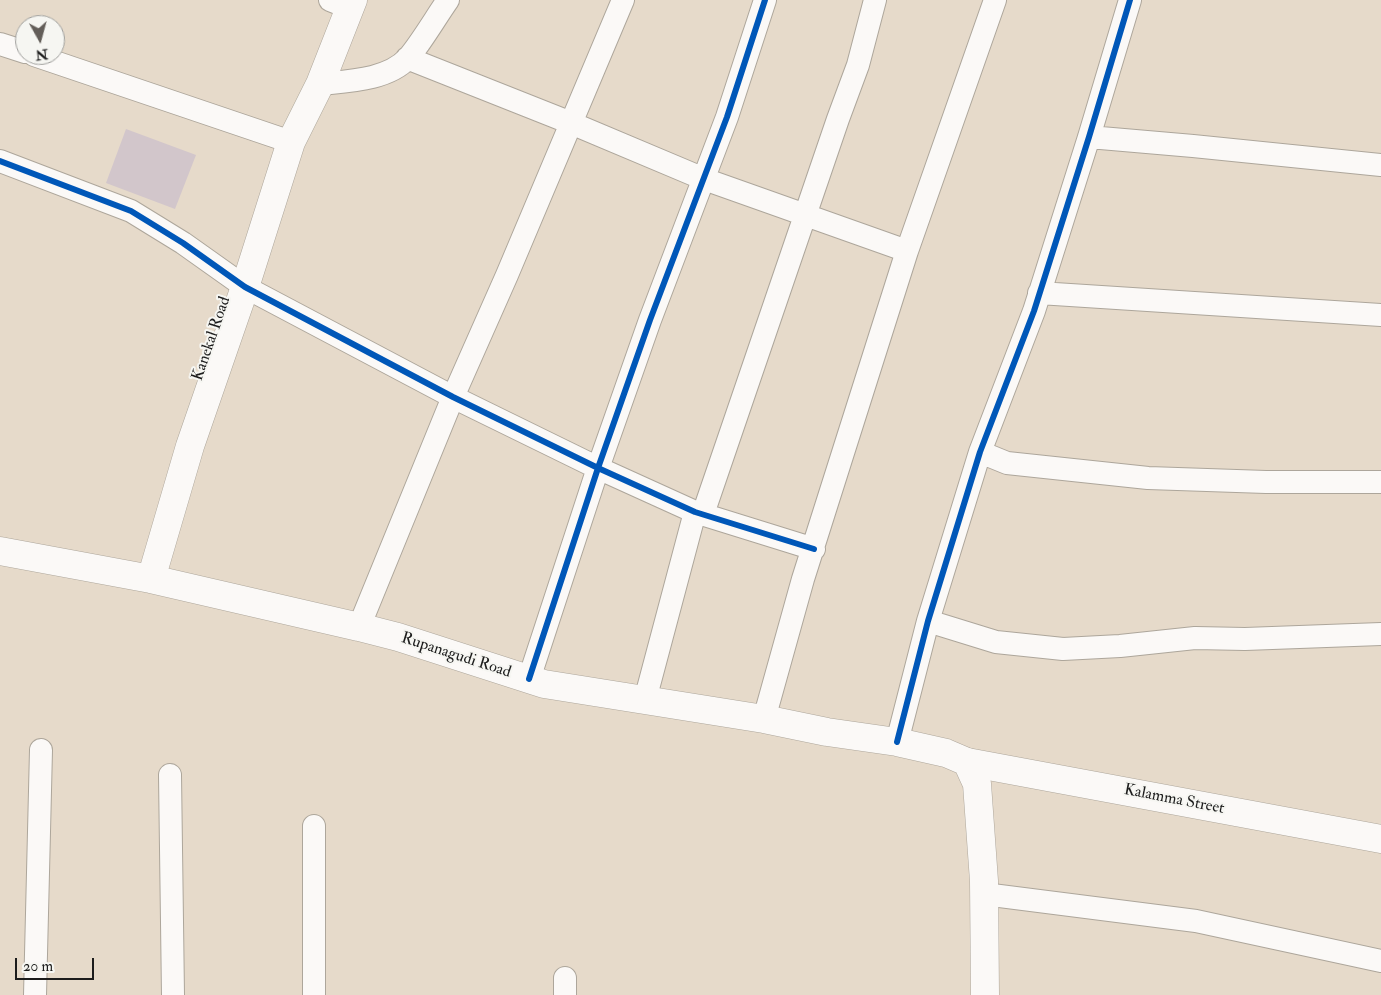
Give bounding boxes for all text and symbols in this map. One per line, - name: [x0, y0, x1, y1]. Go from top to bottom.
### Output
- north arrow: [15, 15, 65, 65]
- text: N: [35, 45, 49, 64]
- street label: Kanekal Road: [189, 294, 235, 384]
- street label: Rupanagudi Road: [399, 629, 513, 683]
- street label: Kalamma Street: [1122, 781, 1226, 819]
- scale bar: [18, 948, 96, 980]
- text: 20 m: [23, 957, 53, 976]

